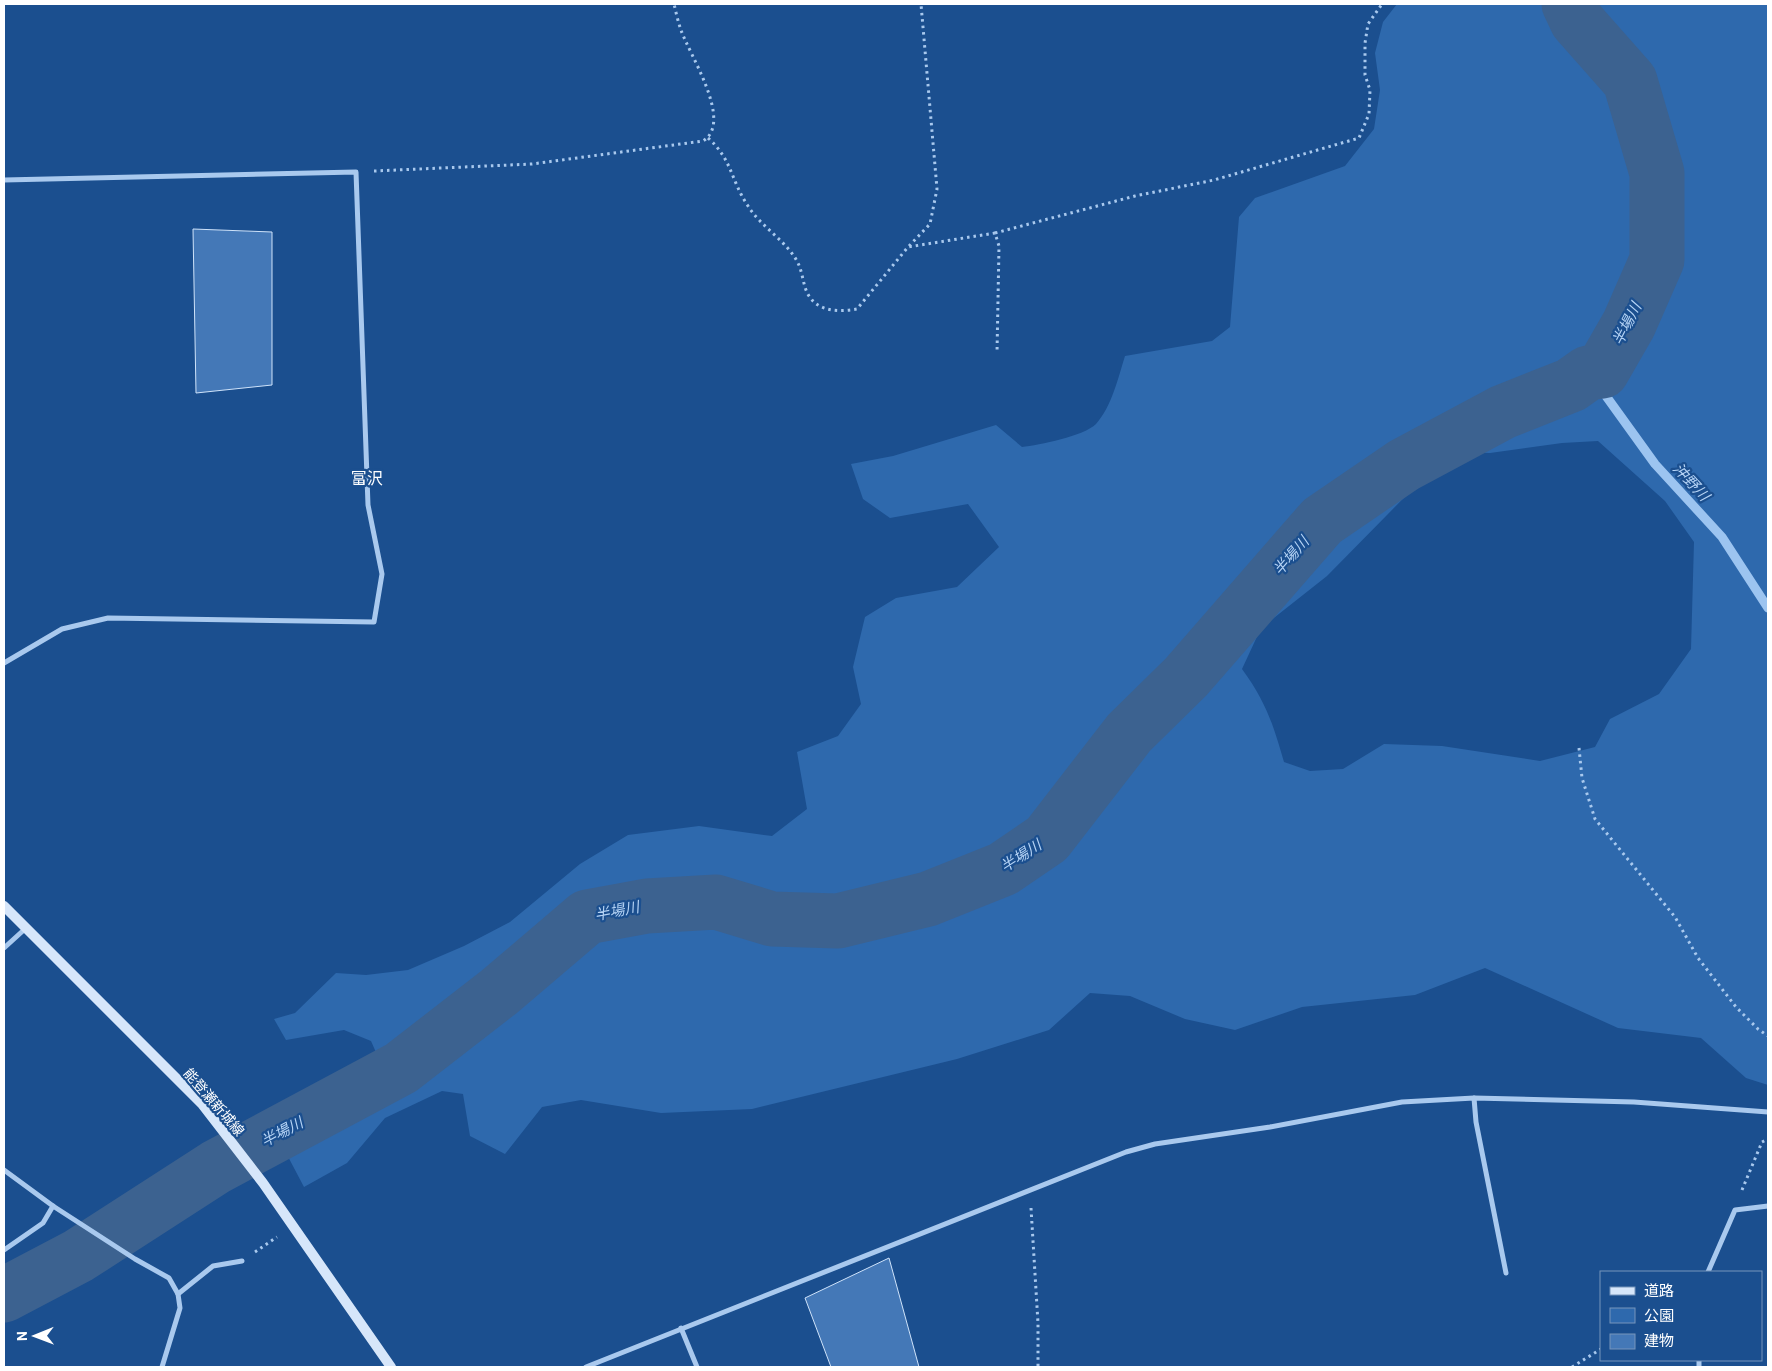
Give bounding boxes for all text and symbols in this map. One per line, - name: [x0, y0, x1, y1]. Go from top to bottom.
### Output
- water label: 半場川: [1609, 298, 1646, 348]
- water label: 沖野川: [1669, 459, 1714, 506]
- district label: 富沢: [351, 469, 383, 488]
- water label: 半場川: [1269, 532, 1314, 579]
- water label: 半場川: [997, 835, 1046, 876]
- water label: 半場川: [593, 897, 643, 924]
- street label: 能登瀬新城線: [180, 1065, 248, 1139]
- water label: 半場川: [258, 1113, 308, 1151]
- legend: [1600, 1271, 1762, 1361]
- text: 道路: [1644, 1282, 1674, 1300]
- text: 公園: [1644, 1307, 1674, 1325]
- north arrow: [10, 1311, 60, 1361]
- text: N: [14, 1331, 30, 1341]
- text: 建物: [1644, 1332, 1674, 1350]

